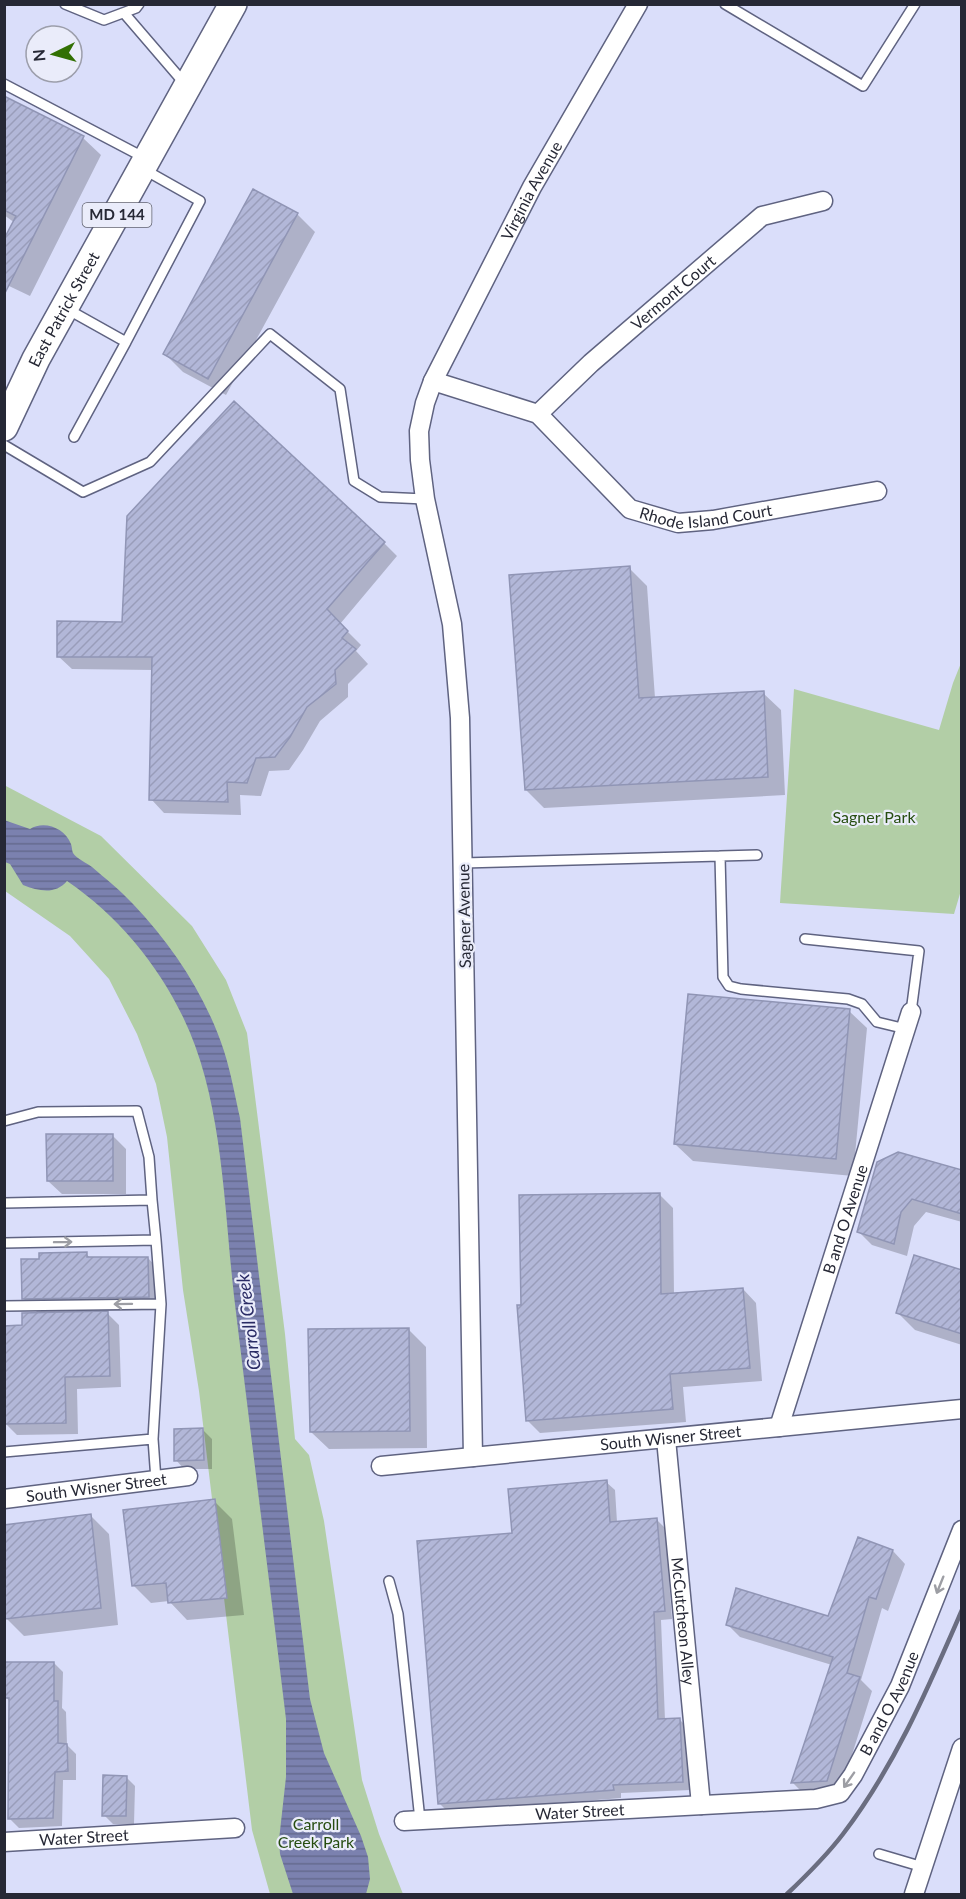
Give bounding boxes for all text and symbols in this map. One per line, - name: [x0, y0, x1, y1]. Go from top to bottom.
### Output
- north arrow: [24, 24, 84, 84]
- text: N: [29, 48, 49, 62]
- street label: Virginia Avenue: [497, 138, 566, 243]
- road number: MD 144: [82, 203, 152, 227]
- street label: East Patrick Street: [24, 248, 103, 370]
- street label: Vermont Court: [627, 250, 719, 333]
- street label: Rhode Island Court: [637, 500, 774, 532]
- park label: Sagner Park: [832, 807, 916, 826]
- street label: Sagner Avenue: [453, 864, 474, 968]
- street label: B and O Avenue: [818, 1162, 871, 1276]
- one-way arrow: [52, 1236, 72, 1248]
- water label: Carroll Creek: [231, 1272, 265, 1371]
- one-way arrow: [113, 1299, 133, 1310]
- street label: South Wisner Street: [599, 1421, 742, 1453]
- street label: South Wisner Street: [25, 1469, 168, 1505]
- street label: McCutcheon Alley: [668, 1556, 700, 1687]
- one-way arrow: [934, 1575, 945, 1593]
- street label: B and O Avenue: [855, 1648, 922, 1758]
- one-way arrow: [843, 1771, 855, 1788]
- street label: Water Street: [535, 1799, 625, 1823]
- park label: Carroll Creek Park: [278, 1814, 355, 1851]
- street label: Water Street: [39, 1824, 129, 1849]

